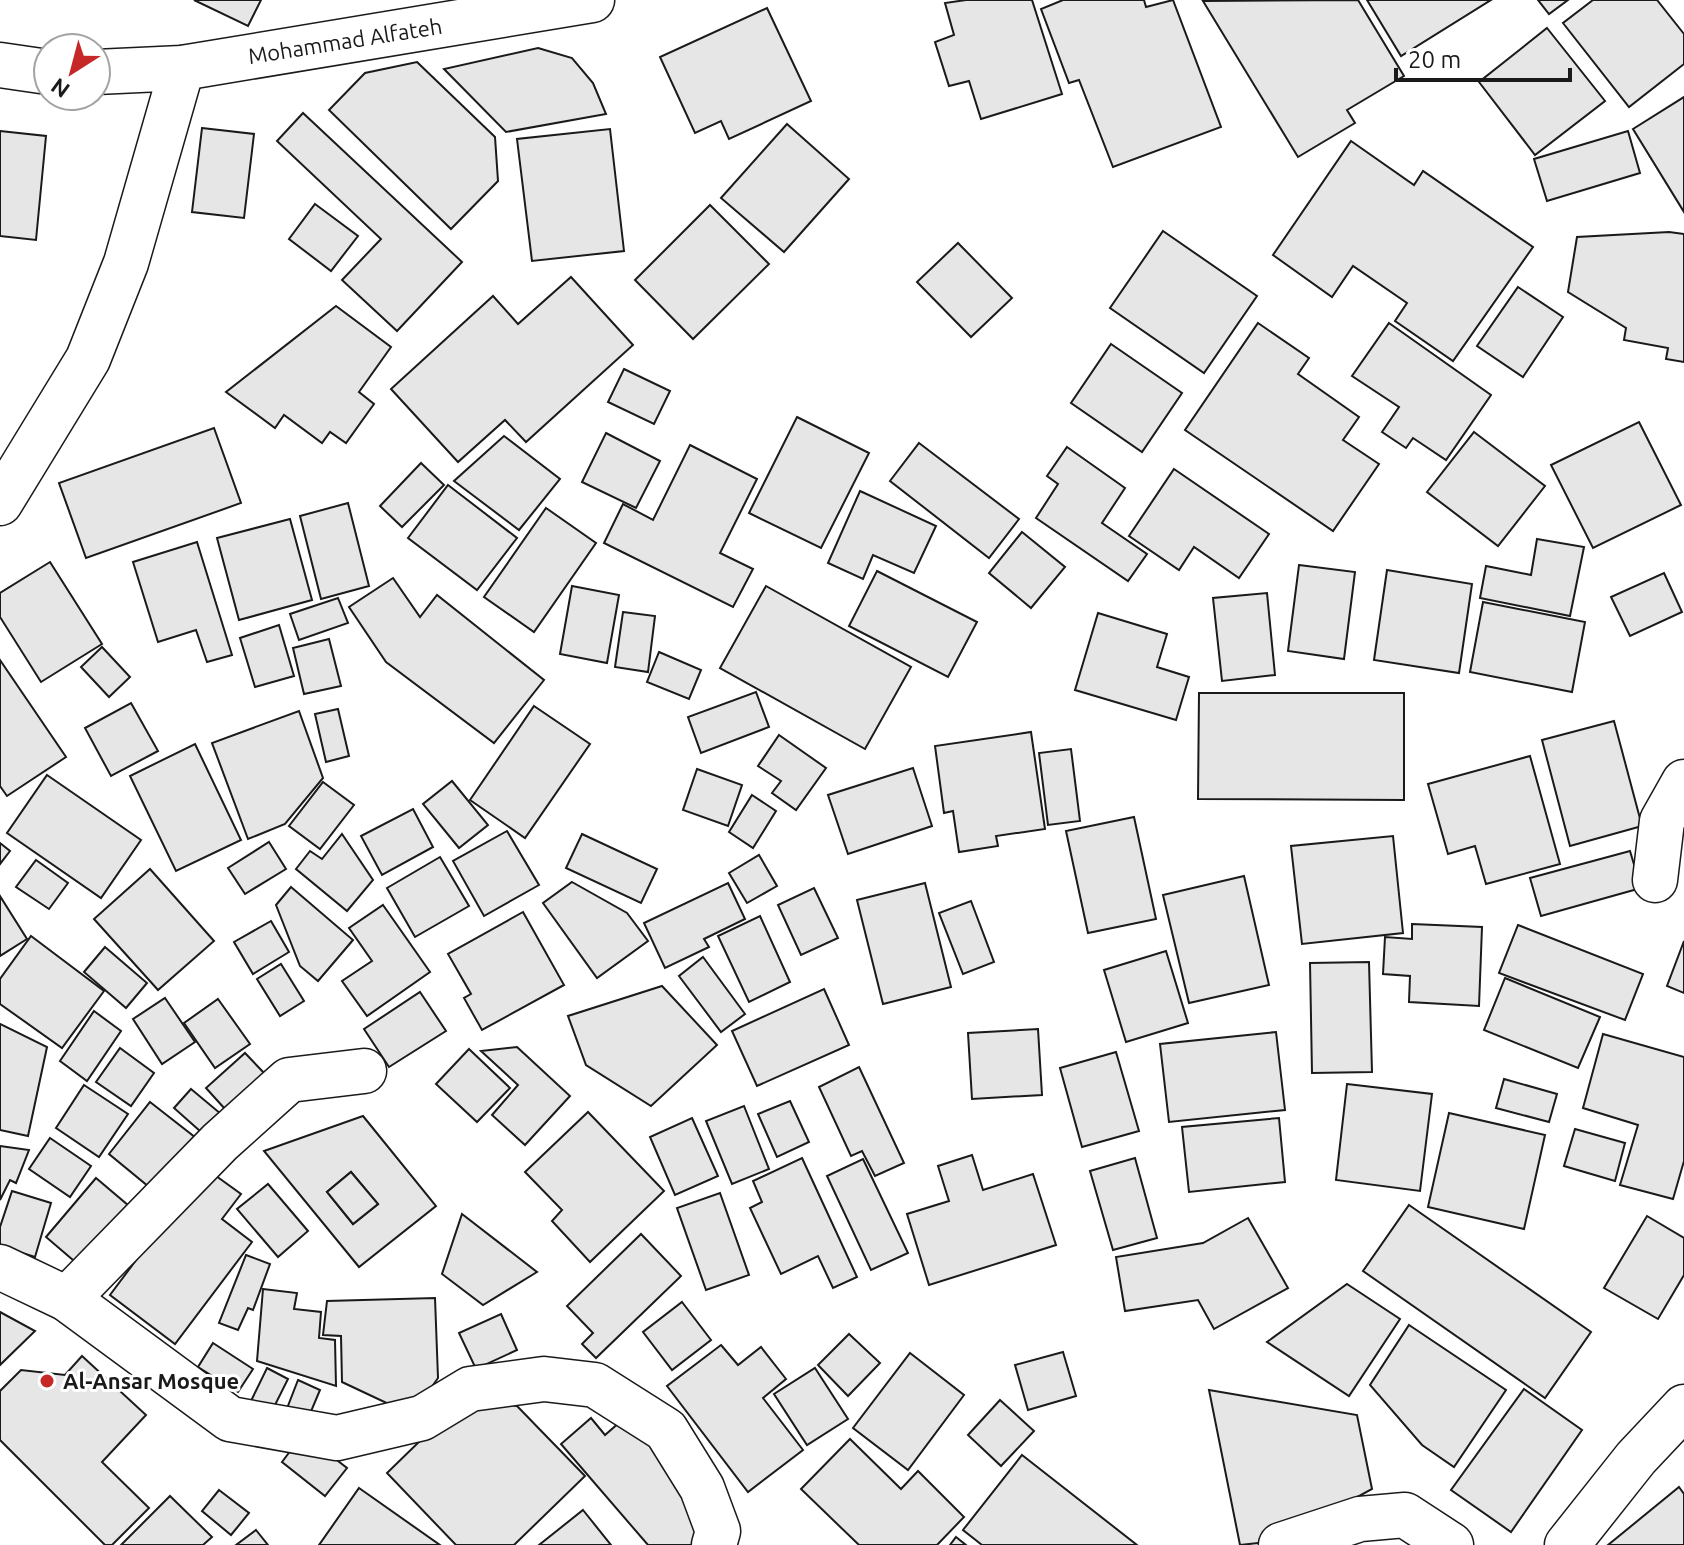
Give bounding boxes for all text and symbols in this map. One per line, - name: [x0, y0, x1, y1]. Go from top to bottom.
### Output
- street label: Mohammad Alfateh: [246, 13, 444, 68]
- north arrow: [32, 32, 112, 112]
- scale bar: [1396, 32, 1570, 82]
- text: 20 m: [1408, 46, 1461, 73]
- text: N: [46, 74, 74, 104]
- place label: Al-Ansar Mosque: [63, 1368, 239, 1393]
- marker: Al-Ansar Mosque: [38, 1372, 56, 1390]

